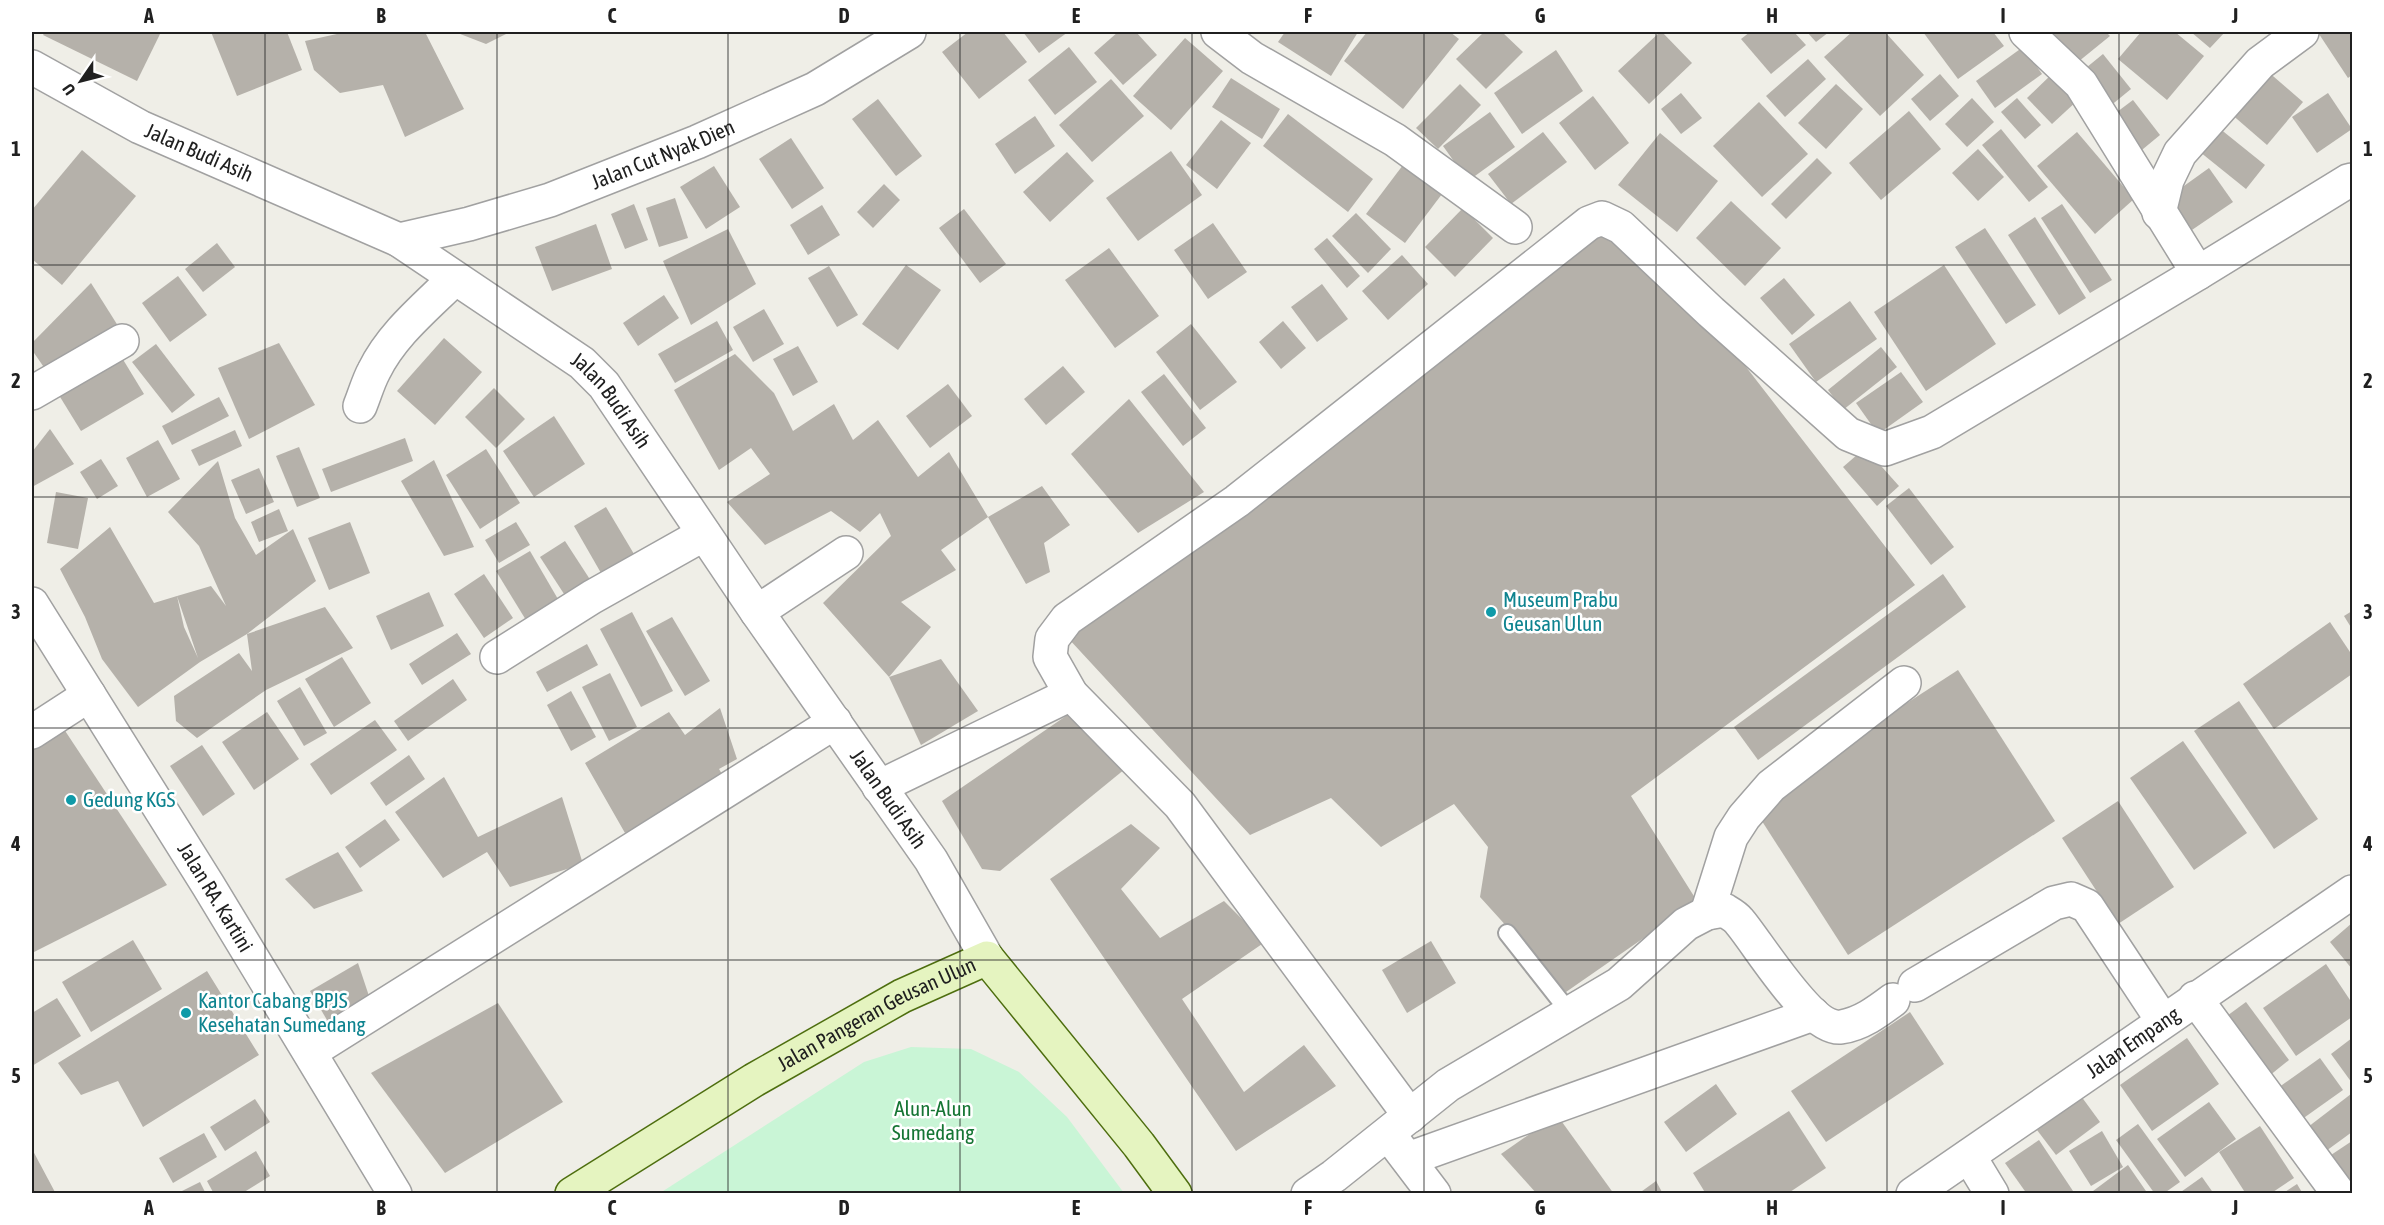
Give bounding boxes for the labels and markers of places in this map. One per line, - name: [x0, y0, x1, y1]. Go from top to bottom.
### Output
- place label: Museum Prabu Geusan Ulun: [1503, 587, 1618, 635]
- marker: Museum Prabu Geusan Ulun: [1484, 605, 1498, 619]
- place label: Gedung KGS: [83, 787, 176, 811]
- marker: Gedung KGS: [64, 793, 78, 807]
- place label: Kantor Cabang BPJS Kesehatan Sumedang: [198, 988, 366, 1036]
- marker: Kantor Cabang BPJS Kesehatan Sumedang: [179, 1006, 193, 1020]

